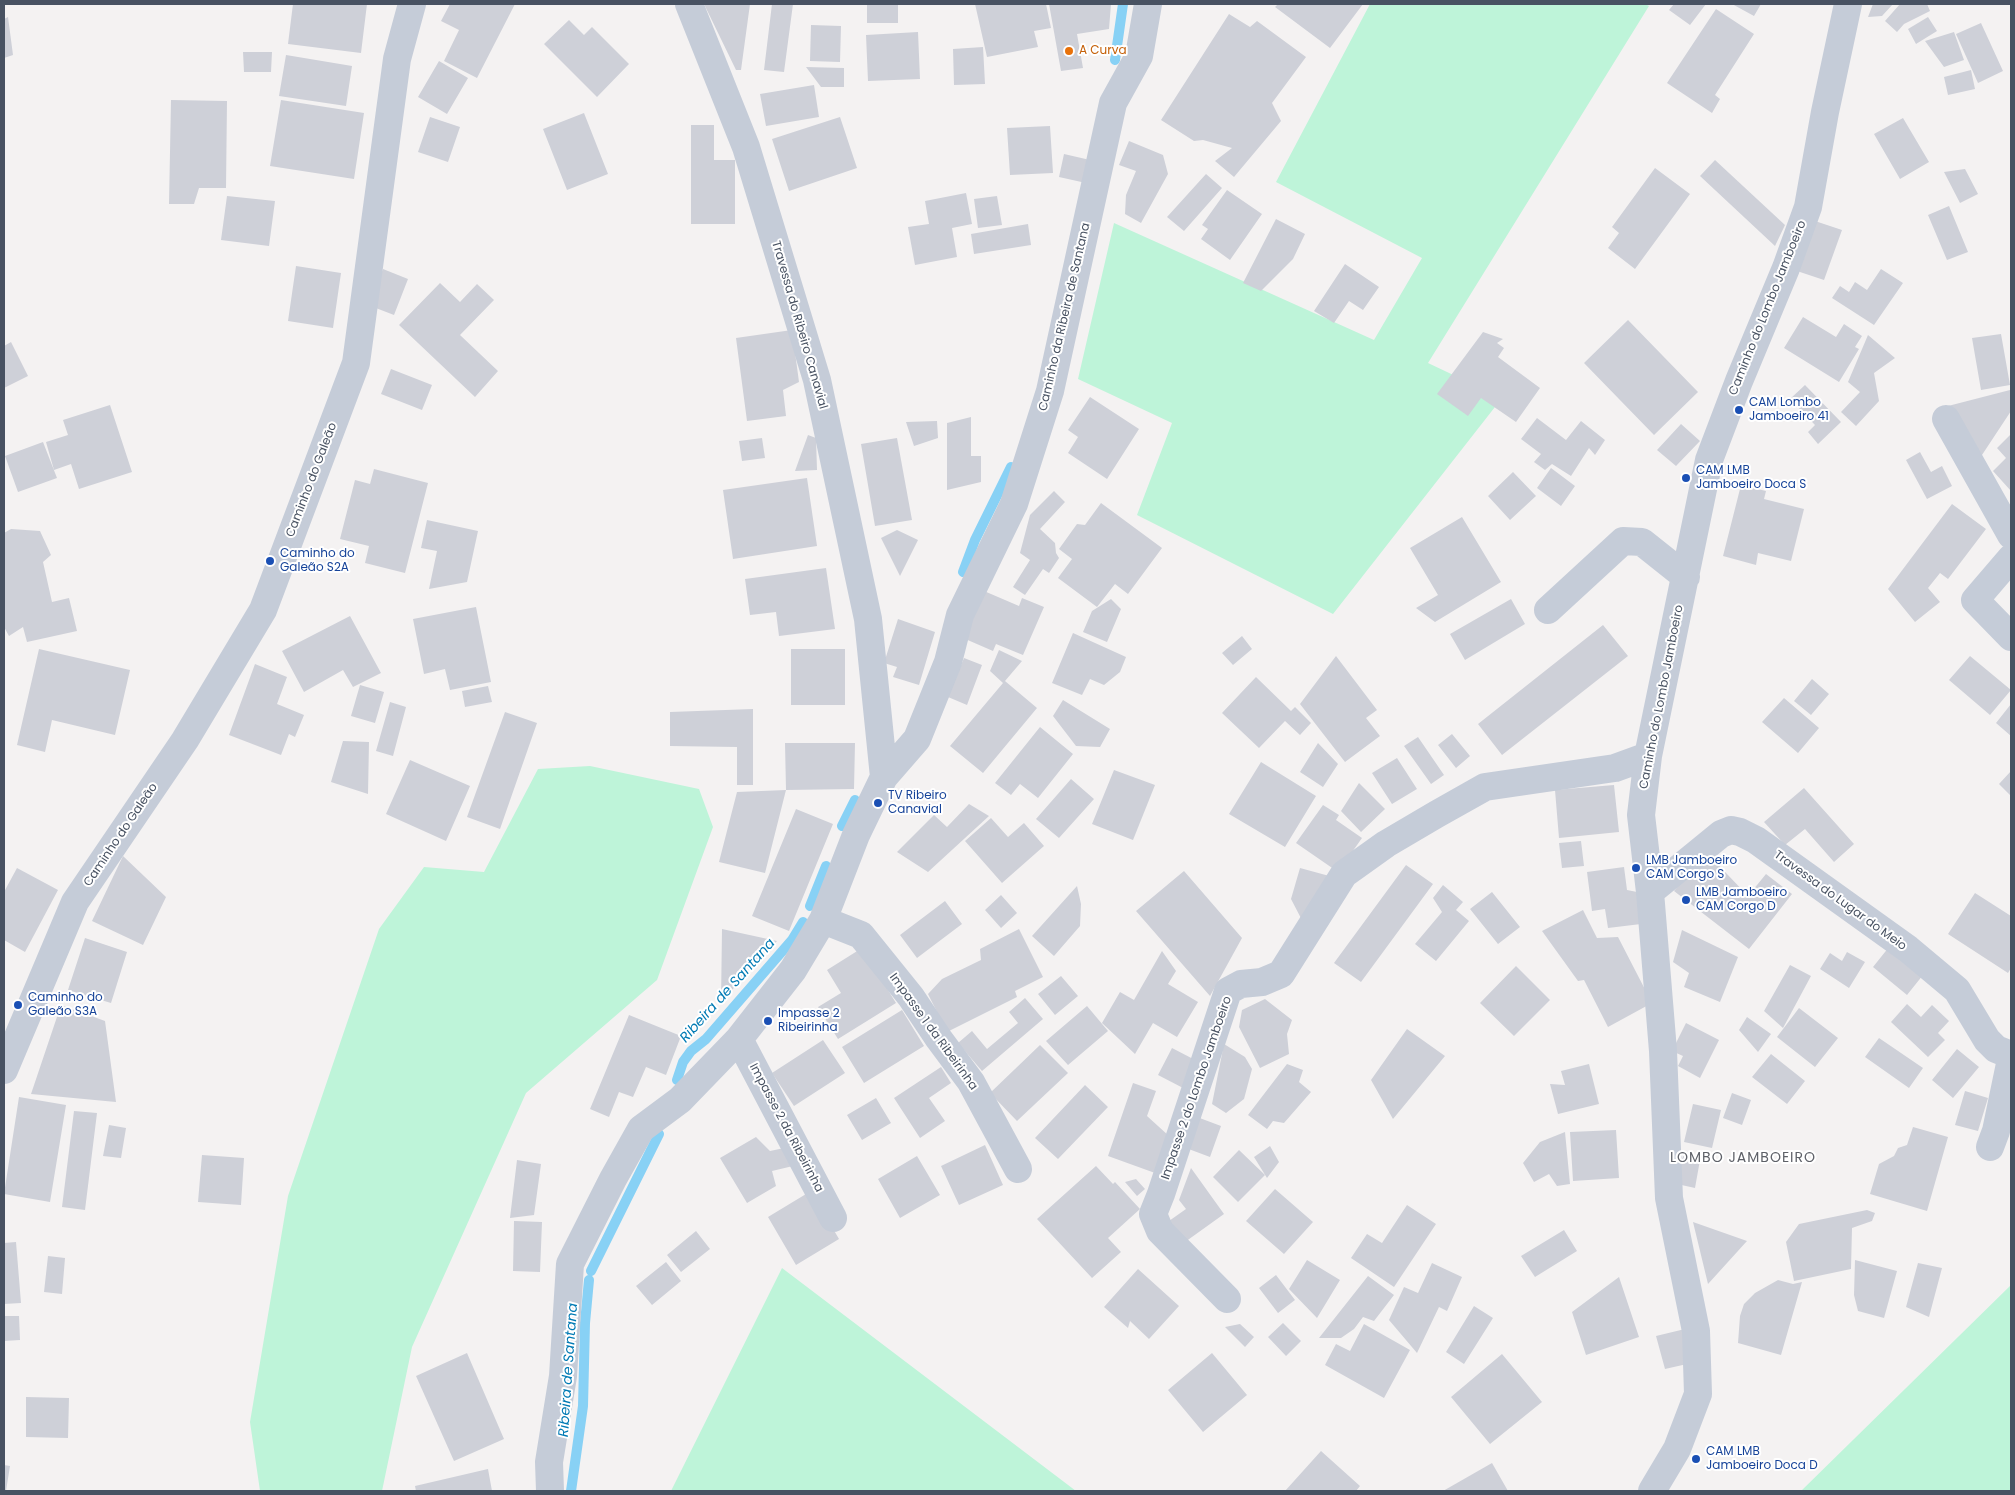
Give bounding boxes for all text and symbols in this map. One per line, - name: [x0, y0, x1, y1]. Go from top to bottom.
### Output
- place label: A Curva: [1079, 44, 1127, 58]
- marker: A Curva: [1063, 45, 1075, 57]
- street label: Caminho do Lombo Jamboeiro: [1726, 218, 1810, 398]
- street label: Caminho da Ribeira de Santana: [1036, 221, 1094, 413]
- street label: Travessa do Ribeiro Canavial: [768, 239, 830, 411]
- place label: CAM Lombo Jamboeiro 41: [1749, 396, 1829, 424]
- marker: CAM Lombo Jamboeiro 41: [1733, 404, 1745, 416]
- street label: Caminho do Galeão: [283, 421, 341, 539]
- place label: CAM LMB Jamboeiro Doca S: [1696, 464, 1806, 492]
- marker: CAM LMB Jamboeiro Doca S: [1680, 472, 1692, 484]
- place label: Caminho do Galeão S2A: [280, 547, 355, 575]
- marker: Caminho do Galeão S2A: [264, 555, 276, 567]
- street label: Caminho do Lombo Jamboeiro: [1637, 604, 1687, 790]
- street label: Caminho do Galeão: [81, 781, 161, 889]
- place label: TV Ribeiro Canavial: [888, 789, 947, 817]
- marker: TV Ribeiro Canavial: [872, 797, 884, 809]
- street label: Travessa do Lugar do Meio: [1771, 848, 1909, 954]
- place label: LMB Jamboeiro CAM Corgo S: [1646, 854, 1737, 882]
- marker: LMB Jamboeiro CAM Corgo S: [1630, 862, 1642, 874]
- place label: LMB Jamboeiro CAM Corgo D: [1696, 886, 1787, 914]
- marker: LMB Jamboeiro CAM Corgo D: [1680, 894, 1692, 906]
- water label: Ribeira de Santana: [677, 935, 779, 1047]
- street label: Impasse 1 da Ribeirinha: [886, 971, 980, 1093]
- place label: Caminho do Galeão S3A: [28, 991, 103, 1019]
- street label: Impasse 2 do Lombo Jamboeiro: [1159, 994, 1235, 1182]
- marker: Caminho do Galeão S3A: [12, 999, 24, 1011]
- place label: Impasse 2 Ribeirinha: [778, 1007, 840, 1035]
- marker: Impasse 2 Ribeirinha: [762, 1015, 774, 1027]
- street label: Impasse 2 da Ribeirinha: [746, 1061, 826, 1195]
- district label: LOMBO JAMBOEIRO: [1668, 1150, 1818, 1166]
- water label: Ribeira de Santana: [556, 1302, 582, 1438]
- place label: CAM LMB Jamboeiro Doca D: [1706, 1445, 1818, 1473]
- marker: CAM LMB Jamboeiro Doca D: [1690, 1453, 1702, 1465]

